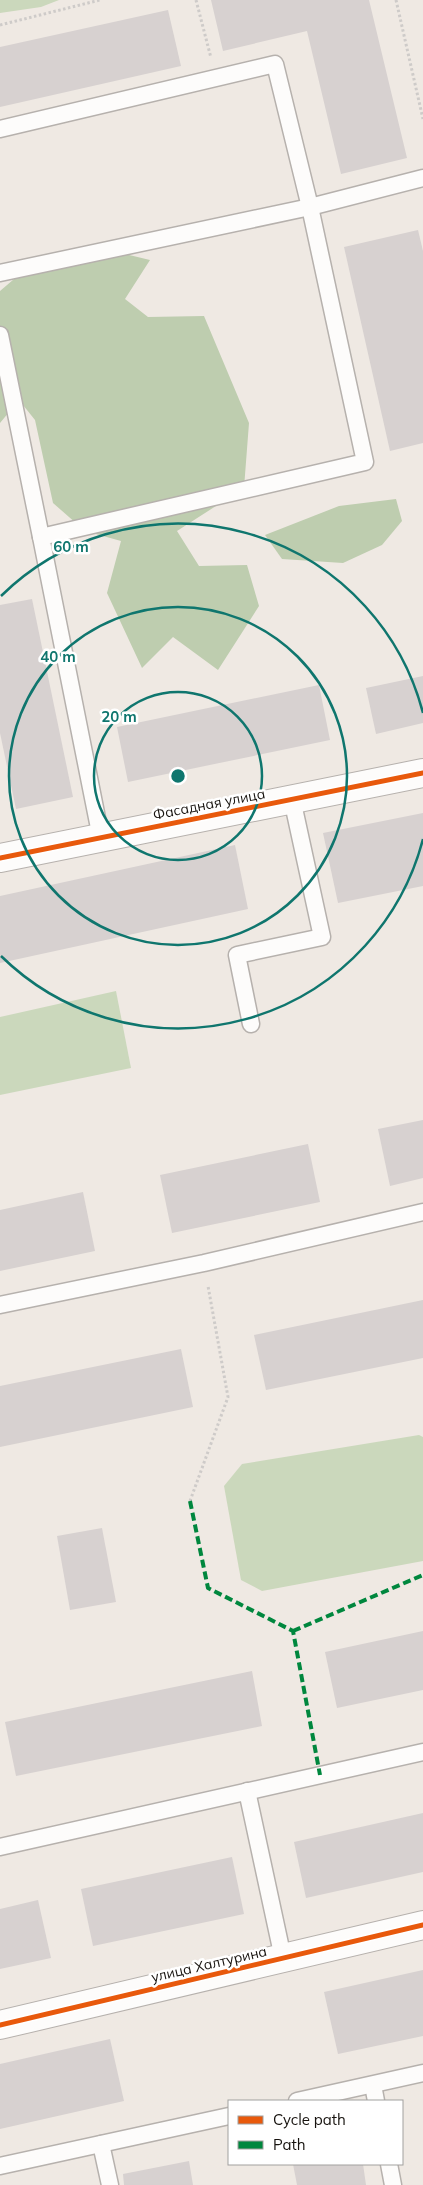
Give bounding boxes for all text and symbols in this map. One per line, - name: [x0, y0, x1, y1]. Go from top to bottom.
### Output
- text: 60 m: [53, 537, 89, 556]
- text: 40 m: [40, 647, 76, 666]
- text: 20 m: [101, 707, 137, 726]
- centre of rings: [169, 767, 187, 785]
- street label: Фасадная улица: [151, 784, 267, 824]
- street label: улица Халтурина: [149, 1942, 269, 1986]
- legend: [228, 2100, 403, 2165]
- text: Cycle path: [273, 2110, 346, 2129]
- text: Path: [273, 2135, 305, 2154]

